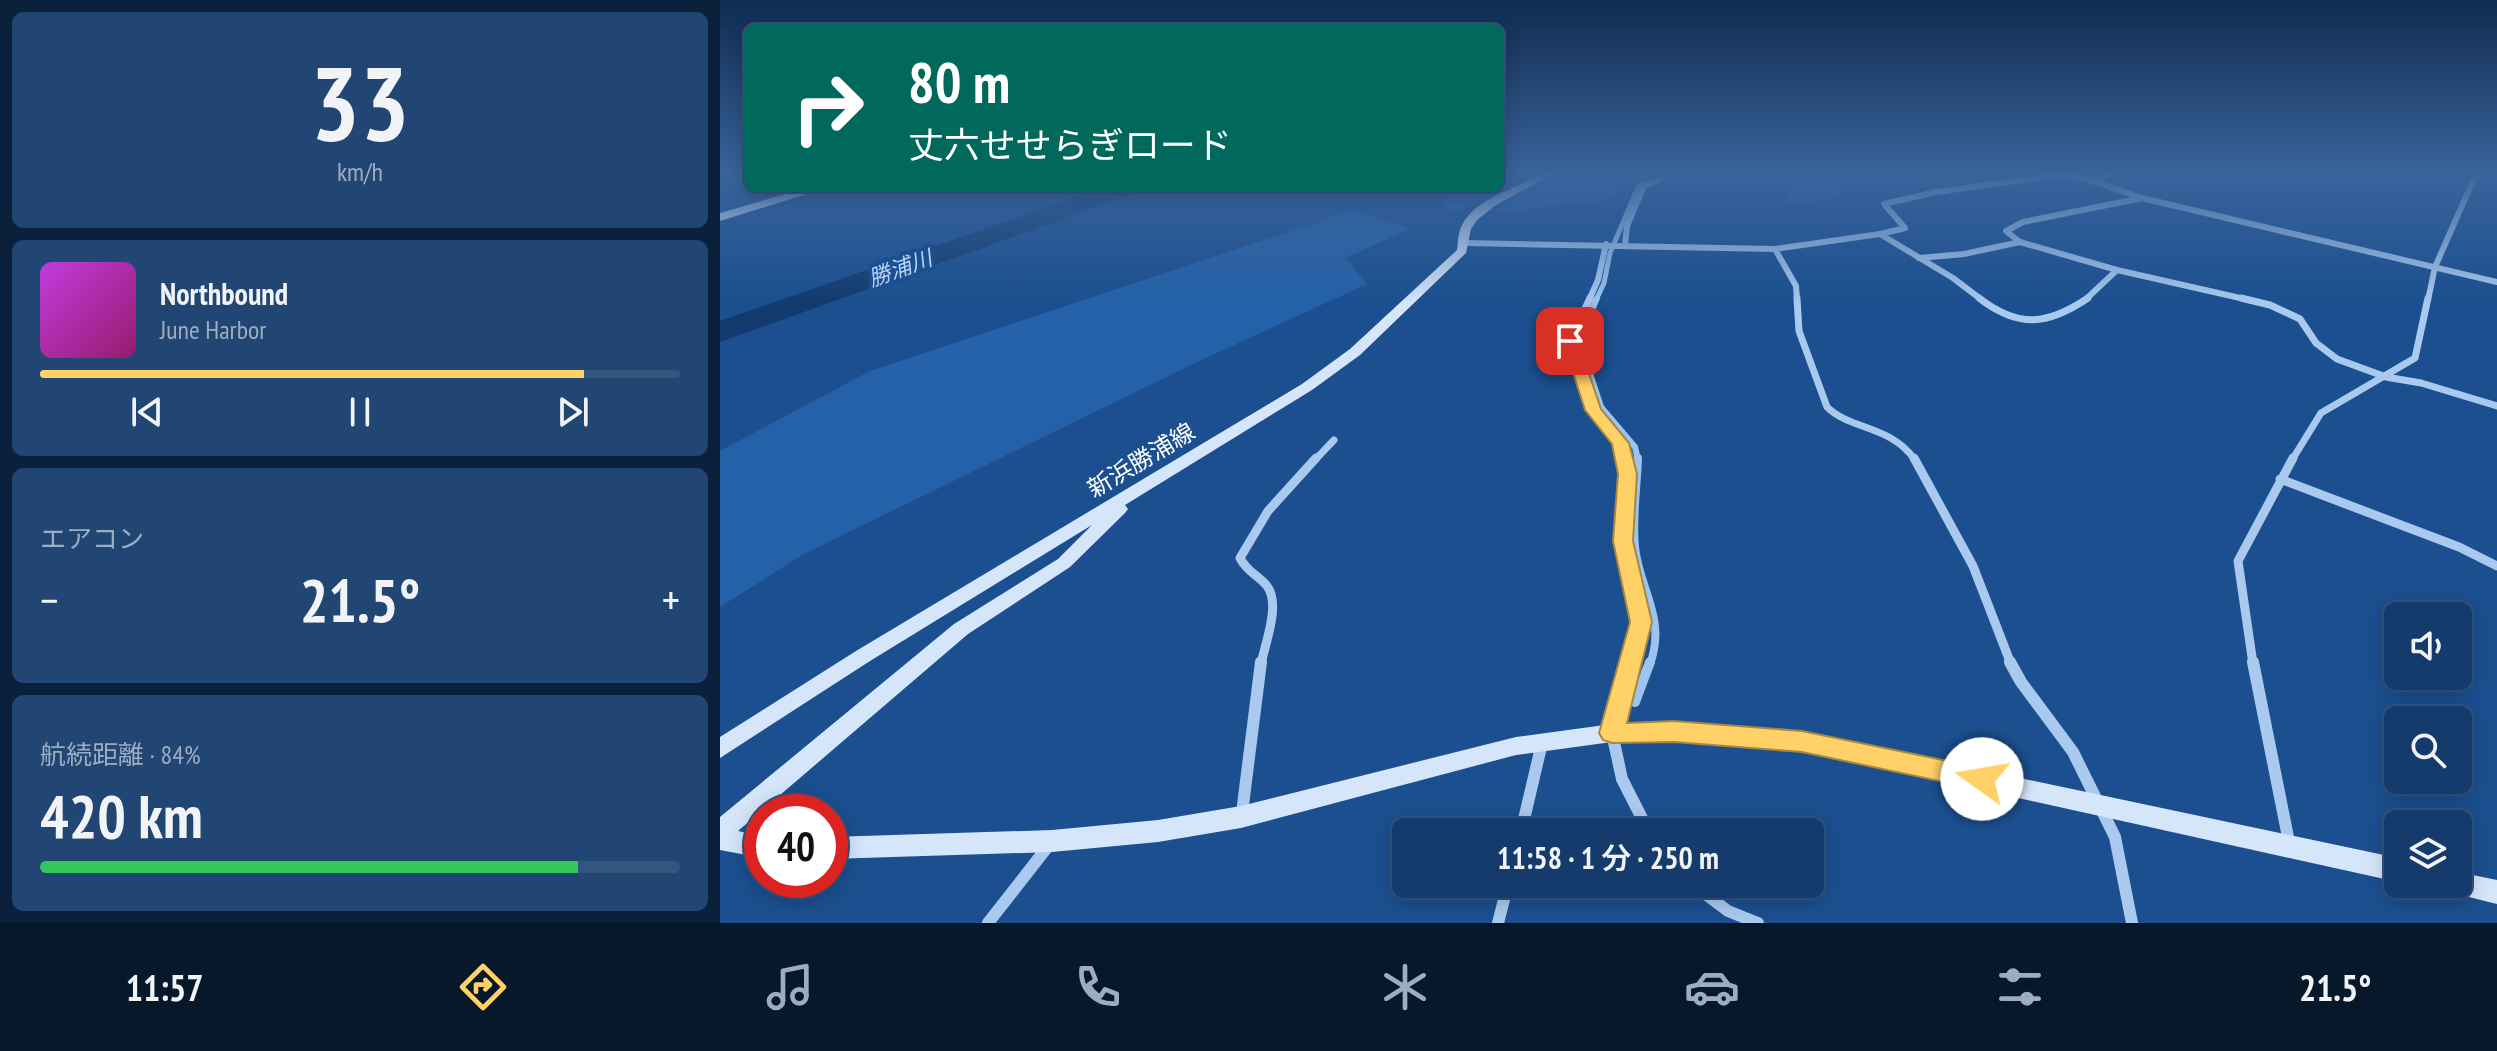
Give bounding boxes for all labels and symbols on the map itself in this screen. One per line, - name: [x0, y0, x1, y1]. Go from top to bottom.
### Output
- water label: 勝浦川: [864, 243, 938, 292]
- pin: [1536, 307, 1604, 375]
- street label: 新浜勝浦線: [1082, 416, 1200, 504]
- position arrow: [1940, 737, 2024, 821]
- speed limit sign: 40: [744, 794, 848, 898]

